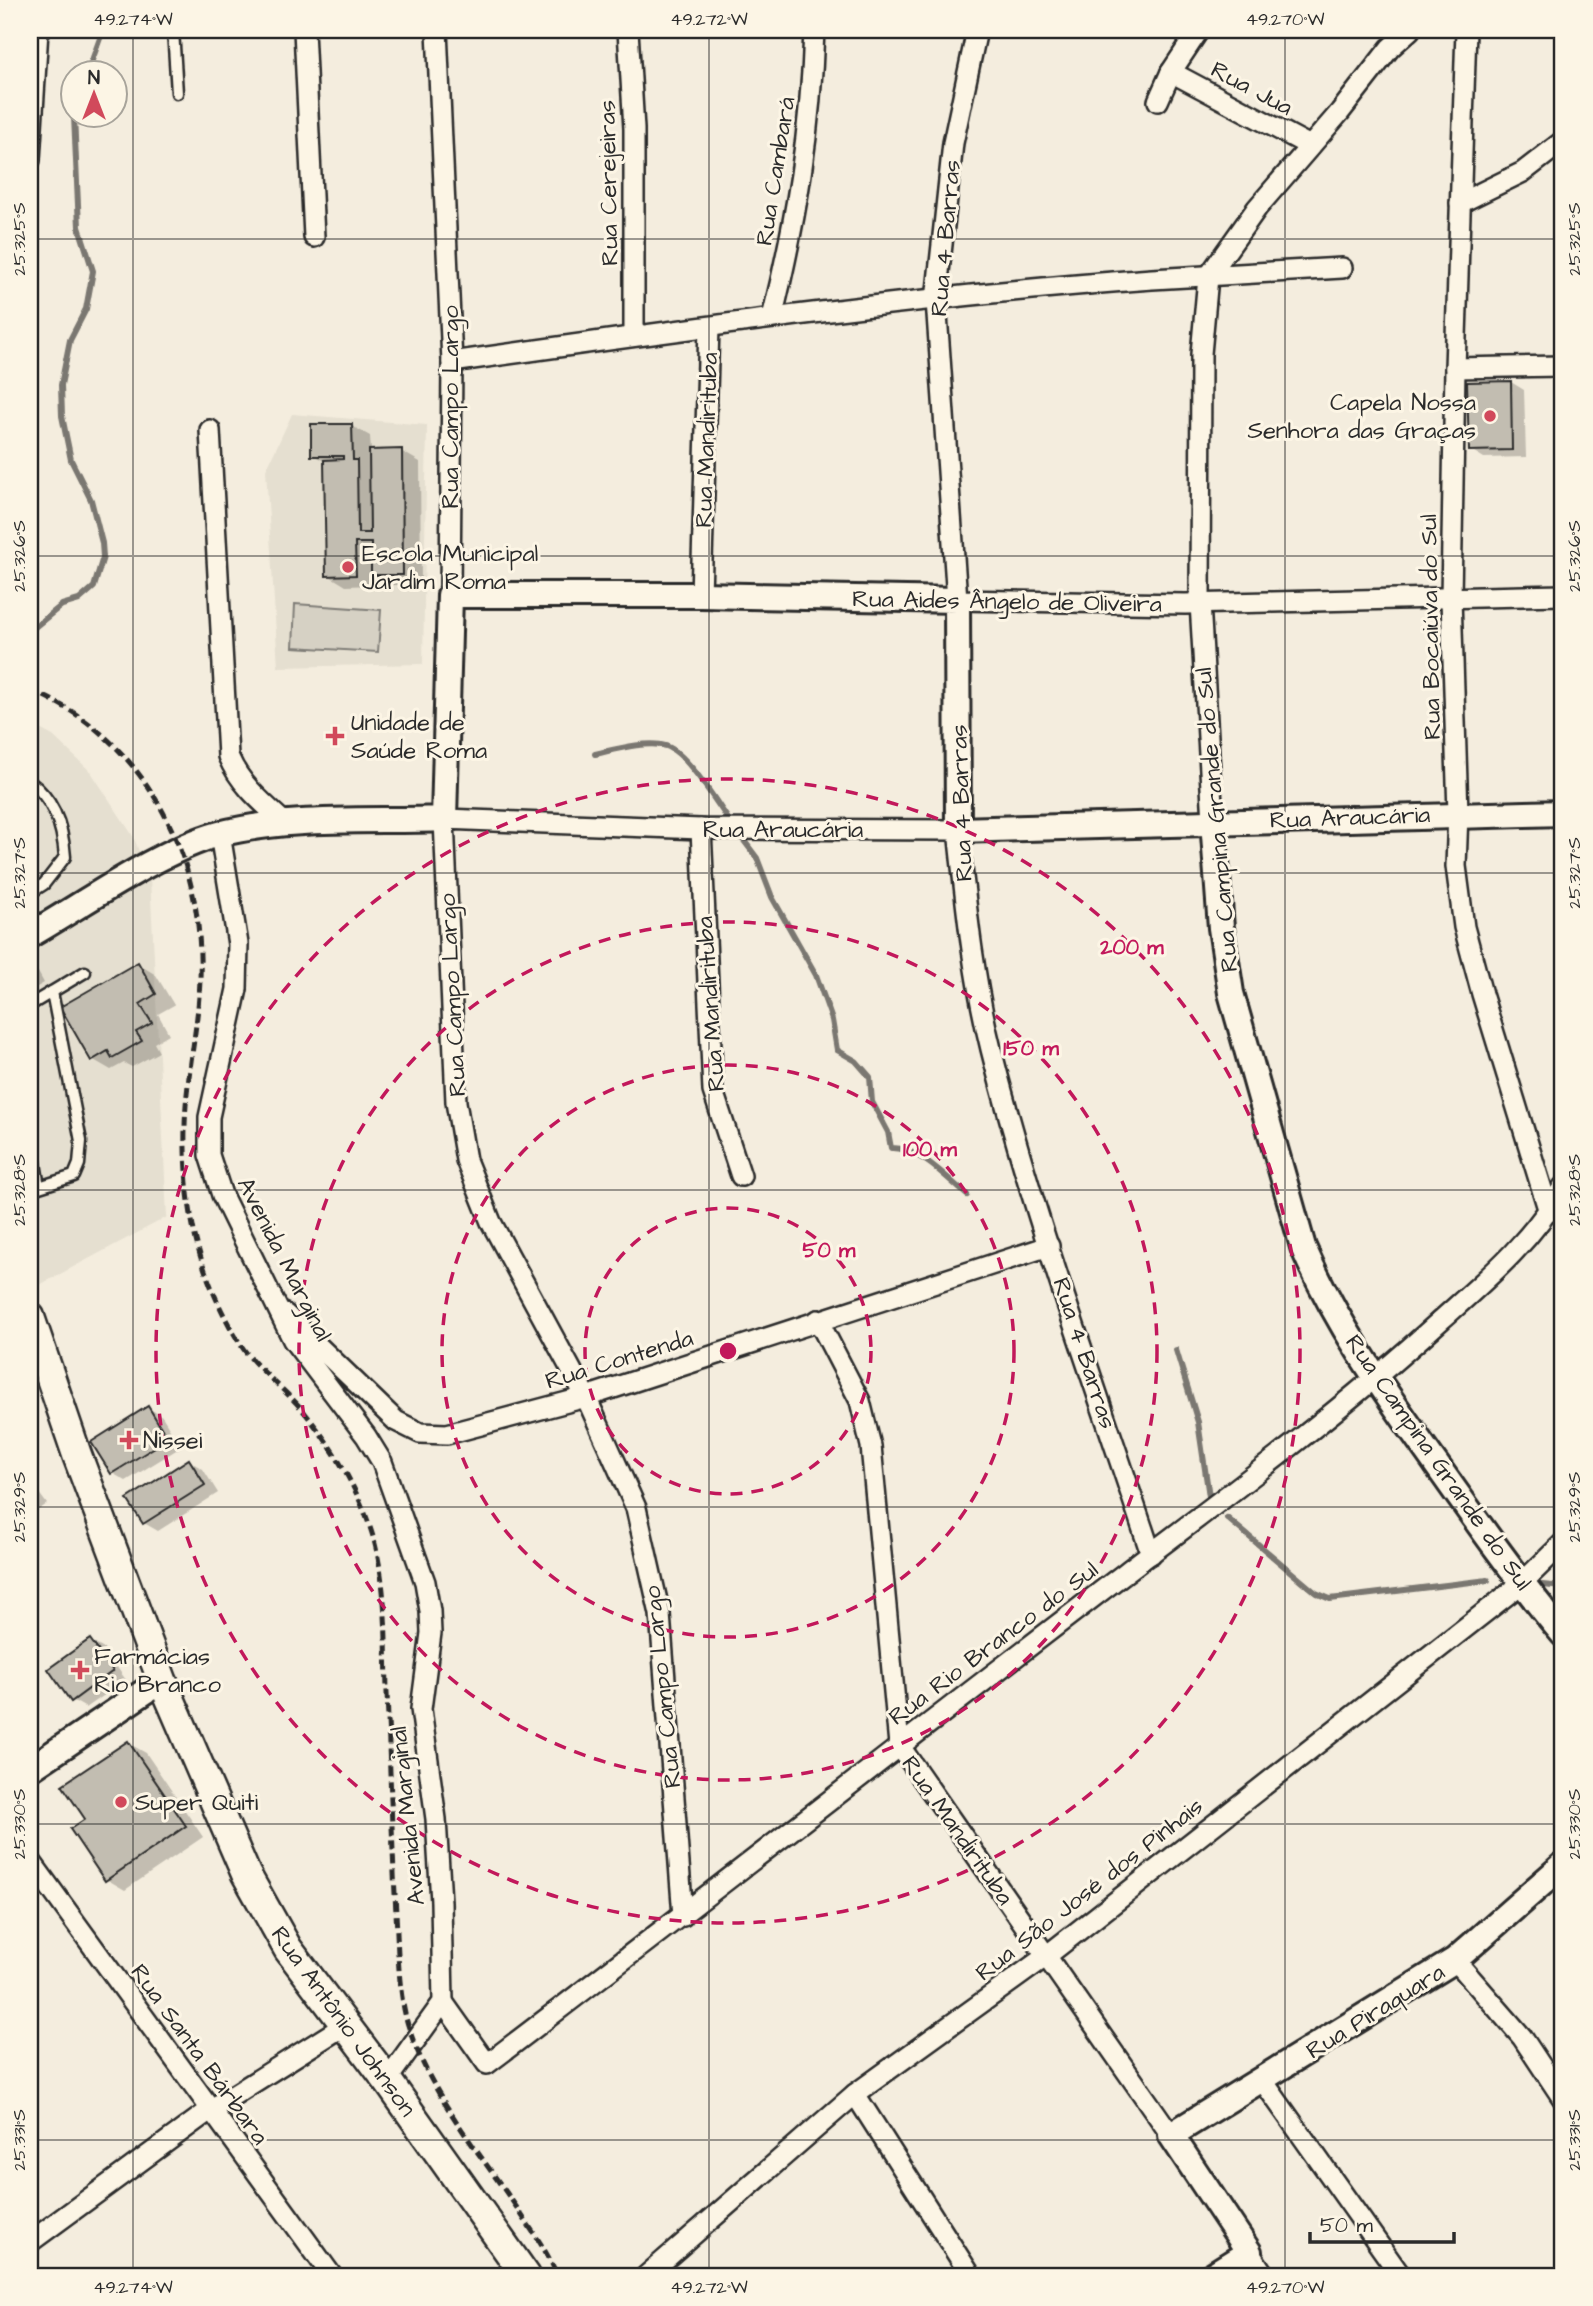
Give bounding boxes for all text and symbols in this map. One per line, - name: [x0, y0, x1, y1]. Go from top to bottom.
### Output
- text: 49.274°W: [93, 7, 173, 32]
- text: 49.272°W: [670, 7, 748, 32]
- text: 49.270°W: [1246, 7, 1324, 32]
- street label: Rua Jua: [1205, 53, 1298, 125]
- north arrow: [60, 60, 130, 130]
- text: N: [88, 65, 100, 92]
- street label: Rua Cambará: [747, 94, 805, 248]
- street label: Rua Cerejeiras: [591, 100, 627, 266]
- street label: Rua 4 Barras: [922, 158, 970, 318]
- text: 25.325°S: [7, 202, 32, 276]
- text: 25.325°S: [1562, 202, 1587, 276]
- street label: Rua Campo Largo: [434, 305, 469, 509]
- street label: Rua Mandirituba: [687, 352, 727, 528]
- place label: Capela Nossa Senhora das Graças: [1247, 386, 1476, 448]
- marker: Capela Nossa Senhora das Graças: [1482, 408, 1498, 424]
- street label: Rua Bocaiúva do Sul: [1412, 514, 1450, 740]
- text: 25.326°S: [7, 520, 32, 592]
- text: 25.326°S: [1562, 520, 1587, 592]
- place label: Escola Municipal Jardim Roma: [362, 537, 538, 599]
- marker: Escola Municipal Jardim Roma: [340, 559, 356, 575]
- street label: Rua Aides Ângelo de Oliveira: [852, 582, 1162, 623]
- street label: Rua Campina Grande do Sul: [1187, 666, 1247, 974]
- place label: Unidade de Saúde Roma: [351, 706, 487, 768]
- street label: Rua 4 Barras: [942, 724, 982, 882]
- marker: Unidade de Saúde Roma: [325, 726, 345, 746]
- street label: Rua Araucária: [1269, 798, 1431, 838]
- street label: Rua Araucária: [703, 813, 863, 847]
- text: 25.327°S: [7, 837, 32, 909]
- text: 25.327°S: [1562, 837, 1587, 909]
- street label: Rua Campo Largo: [431, 892, 476, 1097]
- street label: Rua Mandirituba: [688, 915, 734, 1093]
- text: 200 m: [1099, 933, 1164, 962]
- text: 150 m: [1003, 1034, 1059, 1063]
- text: 100 m: [903, 1135, 958, 1164]
- text: 25.328°S: [7, 1154, 32, 1226]
- text: 25.328°S: [1562, 1154, 1587, 1226]
- street label: Avenida Marginal: [227, 1172, 340, 1348]
- text: 50 m: [803, 1236, 856, 1265]
- street label: Rua 4 Barras: [1044, 1273, 1124, 1433]
- street label: Rua Contenda: [541, 1321, 697, 1399]
- street label: Rua Campina Grande do Sul: [1337, 1328, 1540, 1597]
- centre of rings: [716, 1339, 740, 1363]
- place label: Nissei: [143, 1424, 203, 1458]
- marker: Nissei: [121, 1432, 137, 1448]
- text: 25.329°S: [7, 1472, 32, 1542]
- text: 25.329°S: [1562, 1472, 1587, 1542]
- street label: Rua Rio Branco do Sul: [882, 1554, 1105, 1734]
- street label: Rua Campo Largo: [635, 1583, 692, 1790]
- place label: Farmácias Rio Branco: [94, 1640, 222, 1702]
- marker: Farmácias Rio Branco: [72, 1662, 88, 1678]
- street label: Avenida Marginal: [382, 1725, 435, 1907]
- street label: Rua Mandirituba: [893, 1749, 1021, 1912]
- place label: Super Quiti: [135, 1786, 258, 1820]
- text: 25.330°S: [7, 1789, 32, 1859]
- text: 25.330°S: [1562, 1789, 1587, 1859]
- street label: Rua São José dos Pinhais: [968, 1790, 1211, 1990]
- marker: Super Quiti: [113, 1794, 129, 1810]
- street label: Rua Antônio Johnson: [262, 1919, 424, 2124]
- street label: Rua Piraquara: [1300, 1956, 1451, 2068]
- street label: Rua Santa Bárbara: [122, 1957, 276, 2152]
- text: 25.331°S: [7, 2109, 32, 2171]
- text: 25.331°S: [1562, 2109, 1587, 2171]
- scale bar: [1310, 2201, 1453, 2245]
- text: 50 m: [1320, 2211, 1374, 2240]
- text: 49.274°W: [93, 2275, 173, 2300]
- text: 49.272°W: [670, 2275, 748, 2300]
- text: 49.270°W: [1246, 2275, 1324, 2300]

